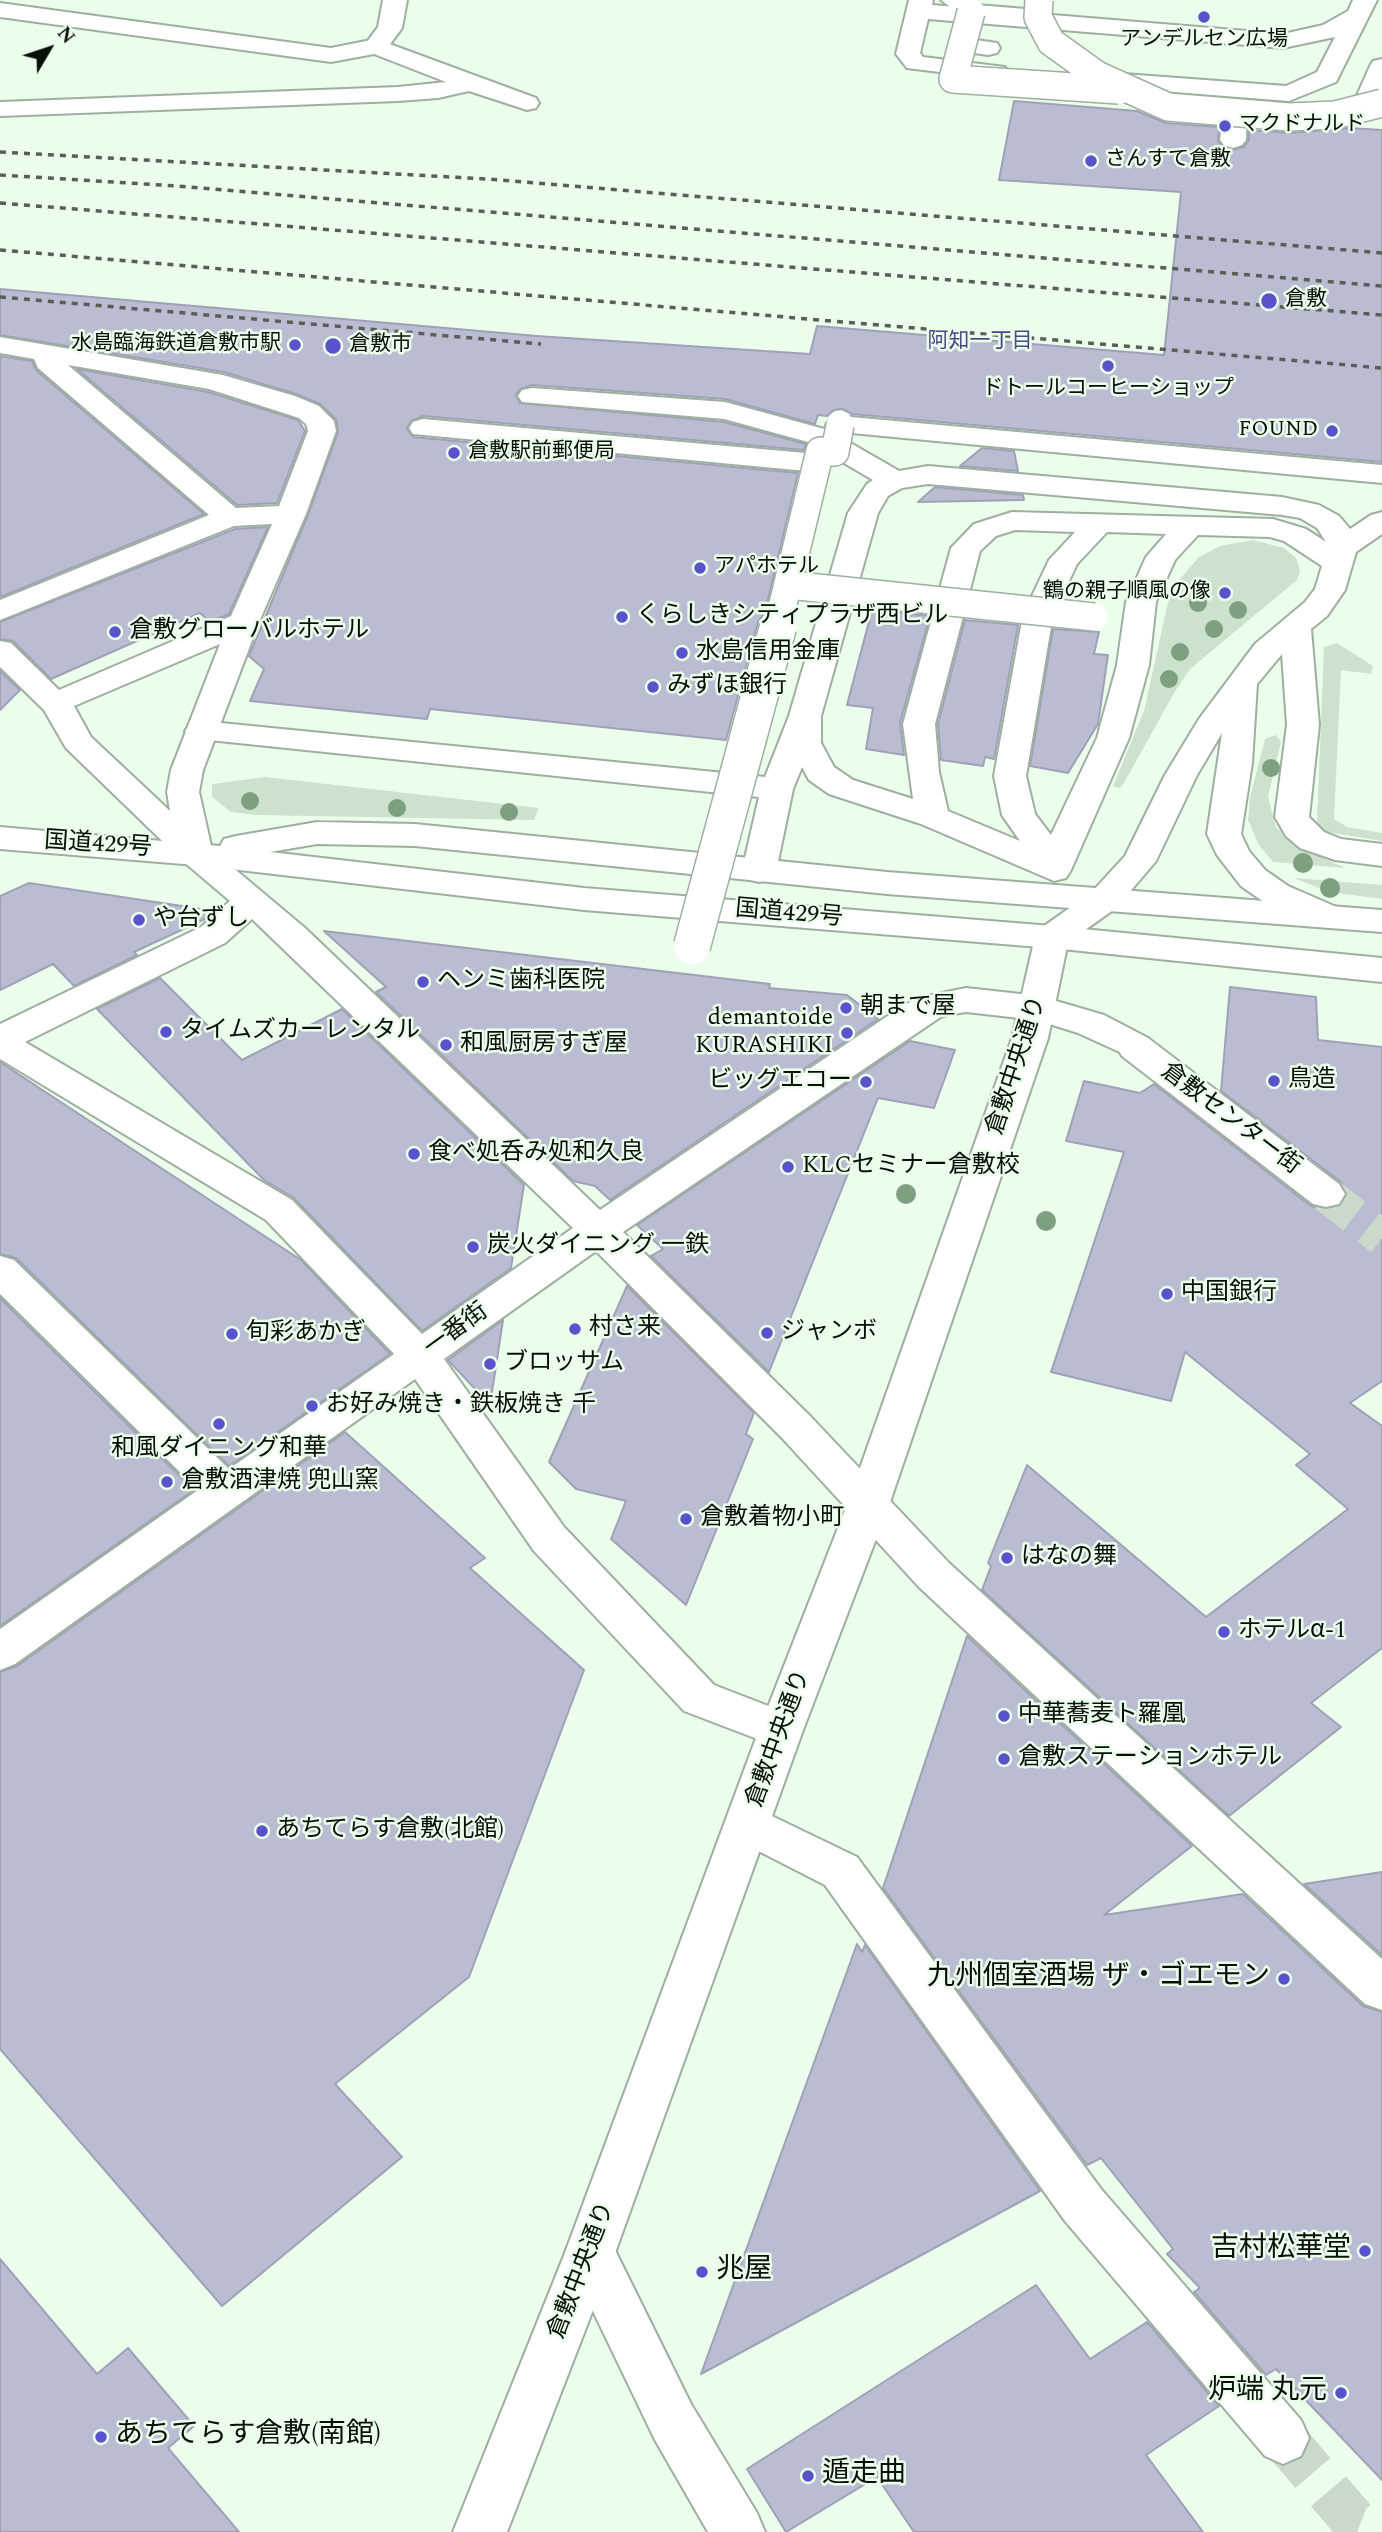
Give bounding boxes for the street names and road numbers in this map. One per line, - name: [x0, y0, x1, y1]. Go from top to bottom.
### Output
- street label: 国道429号: [43, 828, 153, 864]
- street label: 国道429号: [734, 896, 844, 934]
- street label: 倉敷中央通り: [982, 993, 1054, 1139]
- street label: 倉敷センター街: [1154, 1058, 1306, 1182]
- street label: 一番街: [419, 1298, 495, 1364]
- street label: 倉敷中央通り: [742, 1666, 818, 1812]
- street label: 倉敷中央通り: [544, 2199, 622, 2343]

